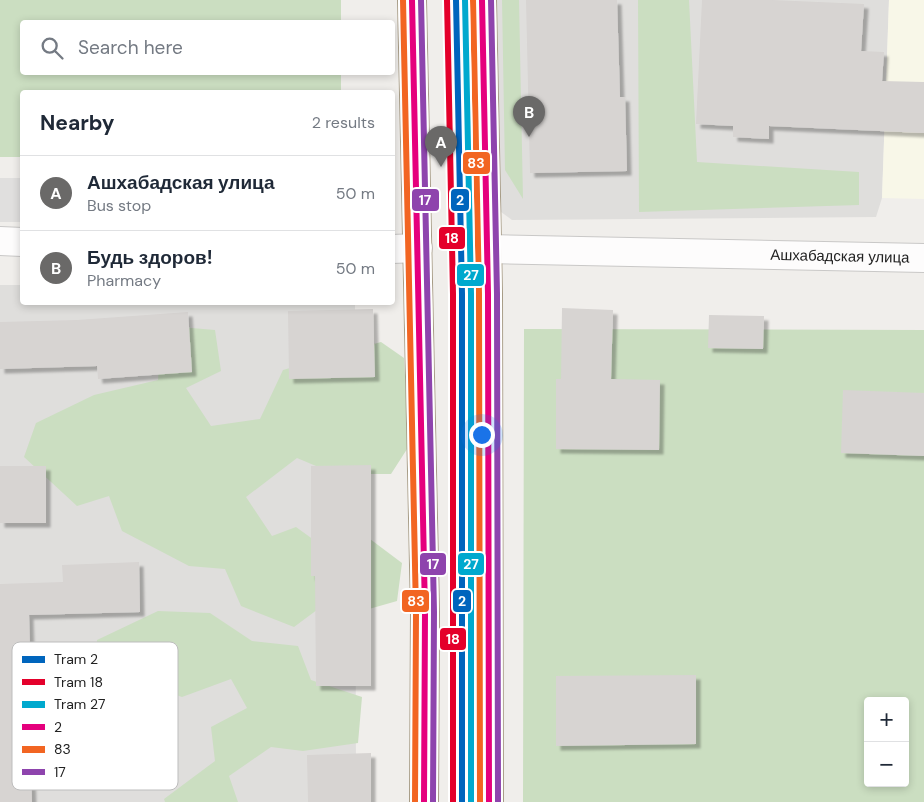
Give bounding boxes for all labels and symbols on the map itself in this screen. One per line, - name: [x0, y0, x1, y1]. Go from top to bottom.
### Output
- pin: B: [513, 96, 545, 137]
- pin: A: [425, 126, 457, 167]
- line badge: 83: [462, 151, 491, 175]
- text: 83: [467, 154, 485, 172]
- line badge: 17: [411, 188, 440, 212]
- line badge: 2: [450, 188, 470, 212]
- text: 17: [419, 191, 432, 209]
- text: 2: [456, 191, 464, 209]
- line badge: 18: [438, 226, 466, 250]
- text: 18: [445, 229, 459, 247]
- street label: Ашхабадская улица: [770, 245, 910, 268]
- line badge: 27: [456, 263, 485, 287]
- text: 27: [463, 266, 479, 284]
- your location: [469, 422, 495, 448]
- line badge: 17: [419, 552, 447, 576]
- line badge: 27: [457, 552, 485, 576]
- text: 17: [427, 555, 440, 573]
- text: 27: [463, 555, 479, 573]
- line badge: 83: [401, 589, 430, 613]
- line badge: 2: [452, 589, 472, 613]
- text: 83: [407, 592, 425, 610]
- text: 2: [458, 592, 466, 610]
- line badge: 18: [439, 627, 467, 651]
- text: 18: [446, 630, 460, 648]
- legend: [12, 642, 178, 790]
- text: Tram 2: [54, 650, 98, 668]
- text: Tram 18: [54, 673, 103, 691]
- text: Tram 27: [54, 695, 105, 713]
- text: 2: [54, 718, 62, 736]
- text: 83: [54, 740, 71, 758]
- text: 17: [54, 763, 66, 781]

